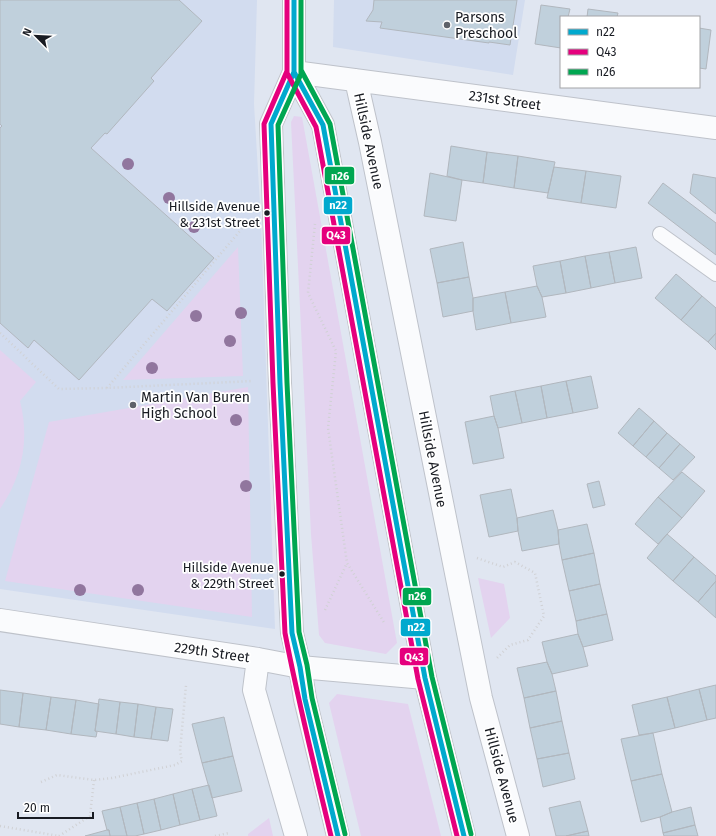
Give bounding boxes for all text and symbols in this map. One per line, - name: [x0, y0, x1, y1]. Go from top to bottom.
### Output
- place label: Parsons Preschool: [455, 9, 517, 42]
- north arrow: [16, 16, 56, 56]
- legend: [560, 16, 700, 88]
- marker: Parsons Preschool: [442, 20, 452, 30]
- text: n22: [596, 25, 615, 39]
- text: N: [20, 26, 35, 38]
- text: Q43: [596, 45, 616, 59]
- text: n26: [596, 65, 615, 79]
- street label: 231st Street: [468, 87, 543, 114]
- street label: Hillside Avenue: [350, 91, 387, 191]
- line badge: n26: [324, 166, 355, 185]
- text: n26: [331, 170, 349, 183]
- line badge: n22: [323, 196, 353, 215]
- place label: Hillside Avenue & 231st Street: [169, 199, 260, 230]
- text: n22: [329, 199, 347, 212]
- marker: Hillside Avenue & 231st Street: [262, 208, 272, 218]
- line badge: Q43: [321, 226, 351, 245]
- text: Q43: [326, 229, 346, 242]
- place label: Martin Van Buren High School: [141, 389, 250, 422]
- marker: Martin Van Buren High School: [128, 400, 138, 410]
- street label: Hillside Avenue: [415, 409, 450, 509]
- place label: Hillside Avenue & 229th Street: [183, 560, 274, 591]
- marker: Hillside Avenue & 229th Street: [277, 569, 287, 579]
- line badge: n26: [402, 587, 432, 606]
- text: n26: [408, 590, 426, 603]
- line badge: n22: [400, 618, 431, 637]
- text: n22: [407, 621, 425, 634]
- street label: 229th Street: [173, 639, 252, 666]
- line badge: Q43: [399, 647, 429, 666]
- text: Q43: [404, 651, 424, 664]
- street label: Hillside Avenue: [481, 725, 522, 825]
- scale bar: [18, 794, 93, 820]
- text: 20 m: [24, 801, 50, 815]

